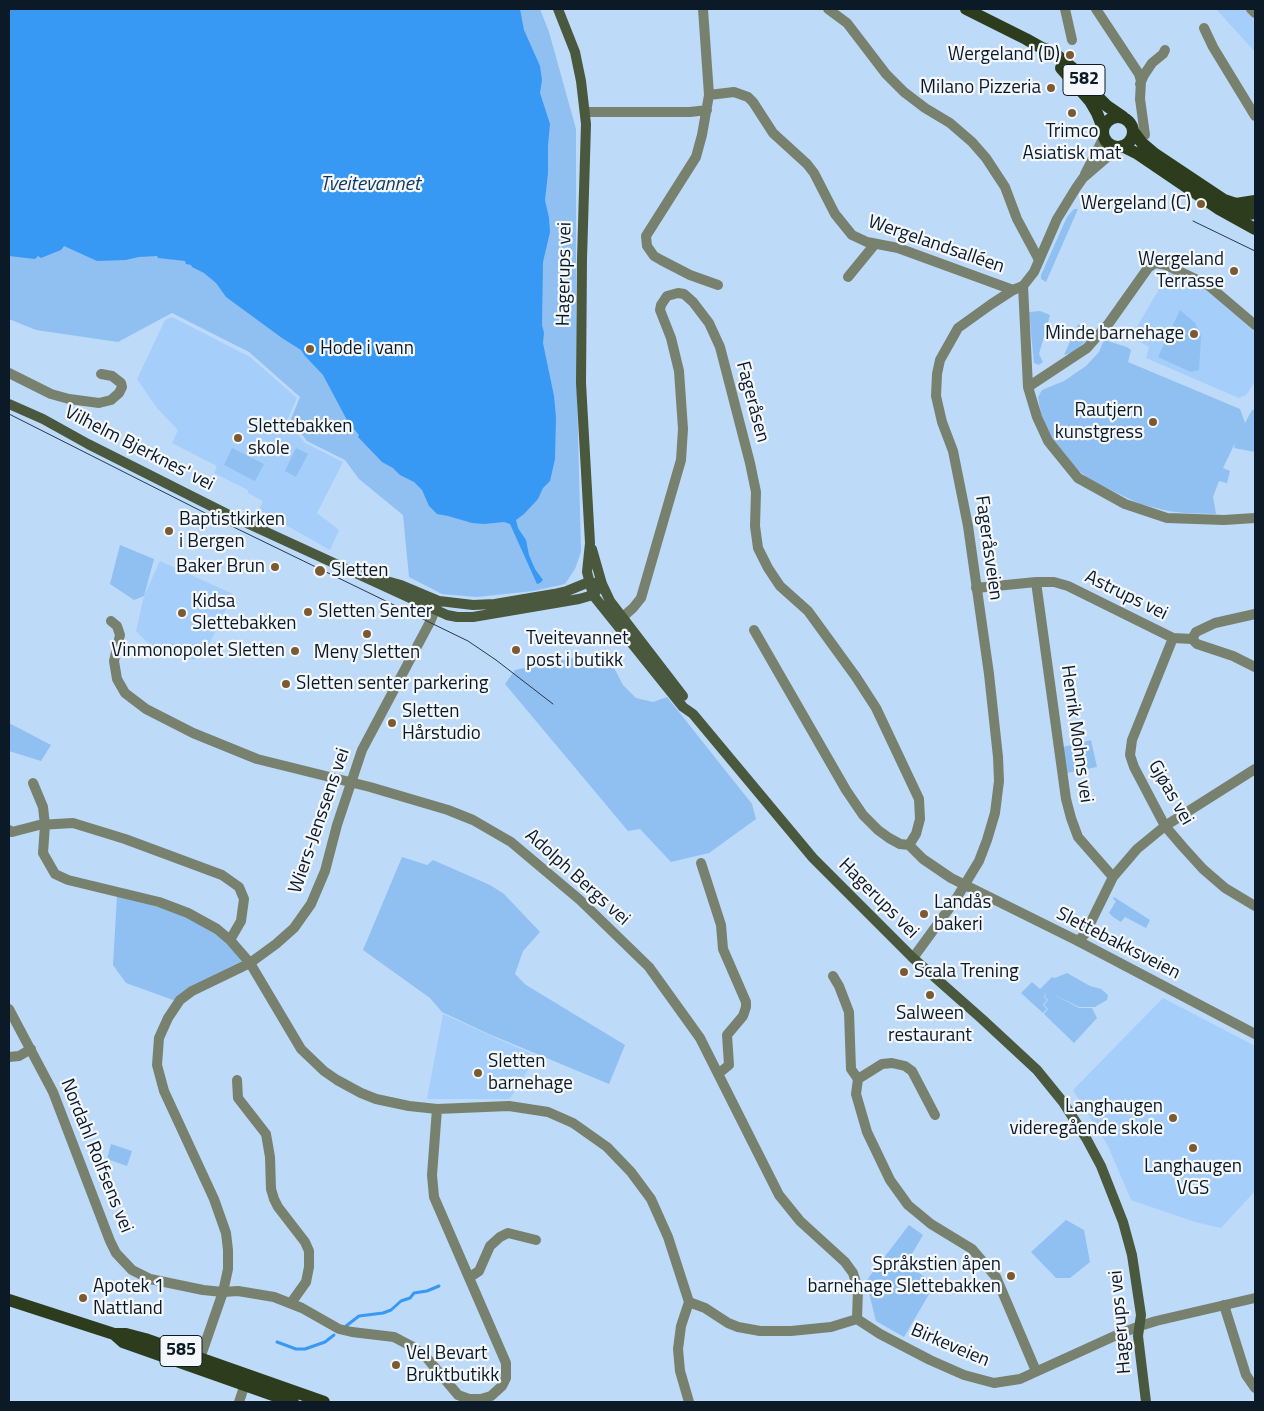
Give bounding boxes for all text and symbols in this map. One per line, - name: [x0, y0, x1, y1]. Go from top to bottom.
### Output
- place label: Wergeland (D): [948, 44, 1060, 66]
- marker: Wergeland (D): [1064, 49, 1076, 61]
- road number: 582: [1063, 64, 1105, 96]
- place label: Milano Pizzeria: [920, 77, 1041, 99]
- marker: Milano Pizzeria: [1045, 82, 1057, 94]
- marker: Trimco Asiatisk mat: [1066, 107, 1078, 119]
- place label: Trimco Asiatisk mat: [1023, 121, 1121, 165]
- water label: Tveitevannet: [320, 173, 420, 197]
- place label: Wergeland (C): [1081, 193, 1191, 215]
- marker: Wergeland (C): [1195, 198, 1207, 210]
- street label: Wergelandsalléen: [865, 211, 1007, 279]
- street label: Hagerups vei: [553, 222, 577, 326]
- place label: Wergeland Terrasse: [1138, 249, 1224, 293]
- marker: Wergeland Terrasse: [1228, 265, 1240, 277]
- place label: Minde barnehage: [1045, 323, 1184, 345]
- marker: Minde barnehage: [1188, 328, 1200, 340]
- place label: Hode i vann: [320, 338, 414, 360]
- marker: Hode i vann: [304, 343, 316, 355]
- street label: Fageråsen: [730, 359, 774, 445]
- place label: Rautjern kunstgress: [1055, 400, 1143, 444]
- street label: Vilhelm Bjerknes' vei: [61, 402, 217, 496]
- place label: Slettebakken skole: [248, 416, 352, 460]
- marker: Rautjern kunstgress: [1147, 416, 1159, 428]
- marker: Slettebakken skole: [232, 432, 244, 444]
- street label: Fageråsveien: [969, 494, 1007, 602]
- place label: Baptistkirken i Bergen: [179, 509, 285, 553]
- marker: Baptistkirken i Bergen: [163, 525, 175, 537]
- place label: Baker Brun: [176, 556, 265, 578]
- place label: Sletten: [331, 560, 388, 582]
- marker: Baker Brun: [269, 561, 281, 573]
- marker: Sletten: [313, 564, 327, 578]
- street label: Astrups vei: [1081, 566, 1171, 626]
- place label: Kidsa Slettebakken: [192, 591, 296, 635]
- place label: Sletten Senter: [318, 601, 432, 623]
- marker: Sletten Senter: [302, 606, 314, 618]
- marker: Kidsa Slettebakken: [176, 607, 188, 619]
- marker: Meny Sletten: [361, 628, 373, 640]
- place label: Tveitevannet post i butikk: [526, 628, 629, 672]
- place label: Vinmonopolet Sletten: [111, 640, 285, 662]
- place label: Meny Sletten: [314, 642, 420, 664]
- marker: Tveitevannet post i butikk: [510, 644, 522, 656]
- marker: Vinmonopolet Sletten: [289, 645, 301, 657]
- street label: Henrik Mohns vei: [1055, 664, 1097, 804]
- place label: Sletten senter parkering: [296, 673, 488, 695]
- marker: Sletten senter parkering: [280, 678, 292, 690]
- place label: Sletten Hårstudio: [402, 701, 481, 745]
- marker: Sletten Hårstudio: [386, 717, 398, 729]
- street label: Wiers-Jenssens vei: [284, 745, 356, 897]
- street label: Gjøas vei: [1142, 756, 1198, 830]
- street label: Adolph Bergs vei: [520, 825, 634, 931]
- street label: Hagerups vei: [833, 854, 923, 944]
- place label: Landås bakeri: [934, 892, 991, 936]
- street label: Slettebakksveien: [1052, 903, 1184, 985]
- marker: Landås bakeri: [918, 908, 930, 920]
- place label: Scala Trening: [914, 961, 1019, 983]
- marker: Scala Trening: [898, 966, 910, 978]
- marker: Salween restaurant: [924, 989, 936, 1001]
- place label: Salween restaurant: [888, 1003, 972, 1047]
- place label: Sletten barnehage: [488, 1051, 573, 1095]
- marker: Sletten barnehage: [472, 1067, 484, 1079]
- street label: Nordahl Rolfsens vei: [55, 1076, 137, 1236]
- place label: Langhaugen videregående skole: [1009, 1096, 1163, 1140]
- marker: Langhaugen videregående skole: [1167, 1112, 1179, 1124]
- marker: Langhaugen VGS: [1187, 1142, 1199, 1154]
- place label: Langhaugen VGS: [1144, 1156, 1242, 1200]
- place label: Språkstien åpen barnehage Slettebakken: [807, 1254, 1001, 1298]
- street label: Hagerups vei: [1105, 1269, 1137, 1375]
- marker: Språkstien åpen barnehage Slettebakken: [1005, 1270, 1017, 1282]
- place label: Apotek 1 Nattland: [93, 1276, 164, 1320]
- marker: Apotek 1 Nattland: [77, 1292, 89, 1304]
- street label: Birkeveien: [907, 1319, 993, 1373]
- road number: 585: [160, 1335, 202, 1366]
- place label: Vel Bevart Bruktbutikk: [406, 1343, 499, 1387]
- marker: Vel Bevart Bruktbutikk: [390, 1359, 402, 1371]

